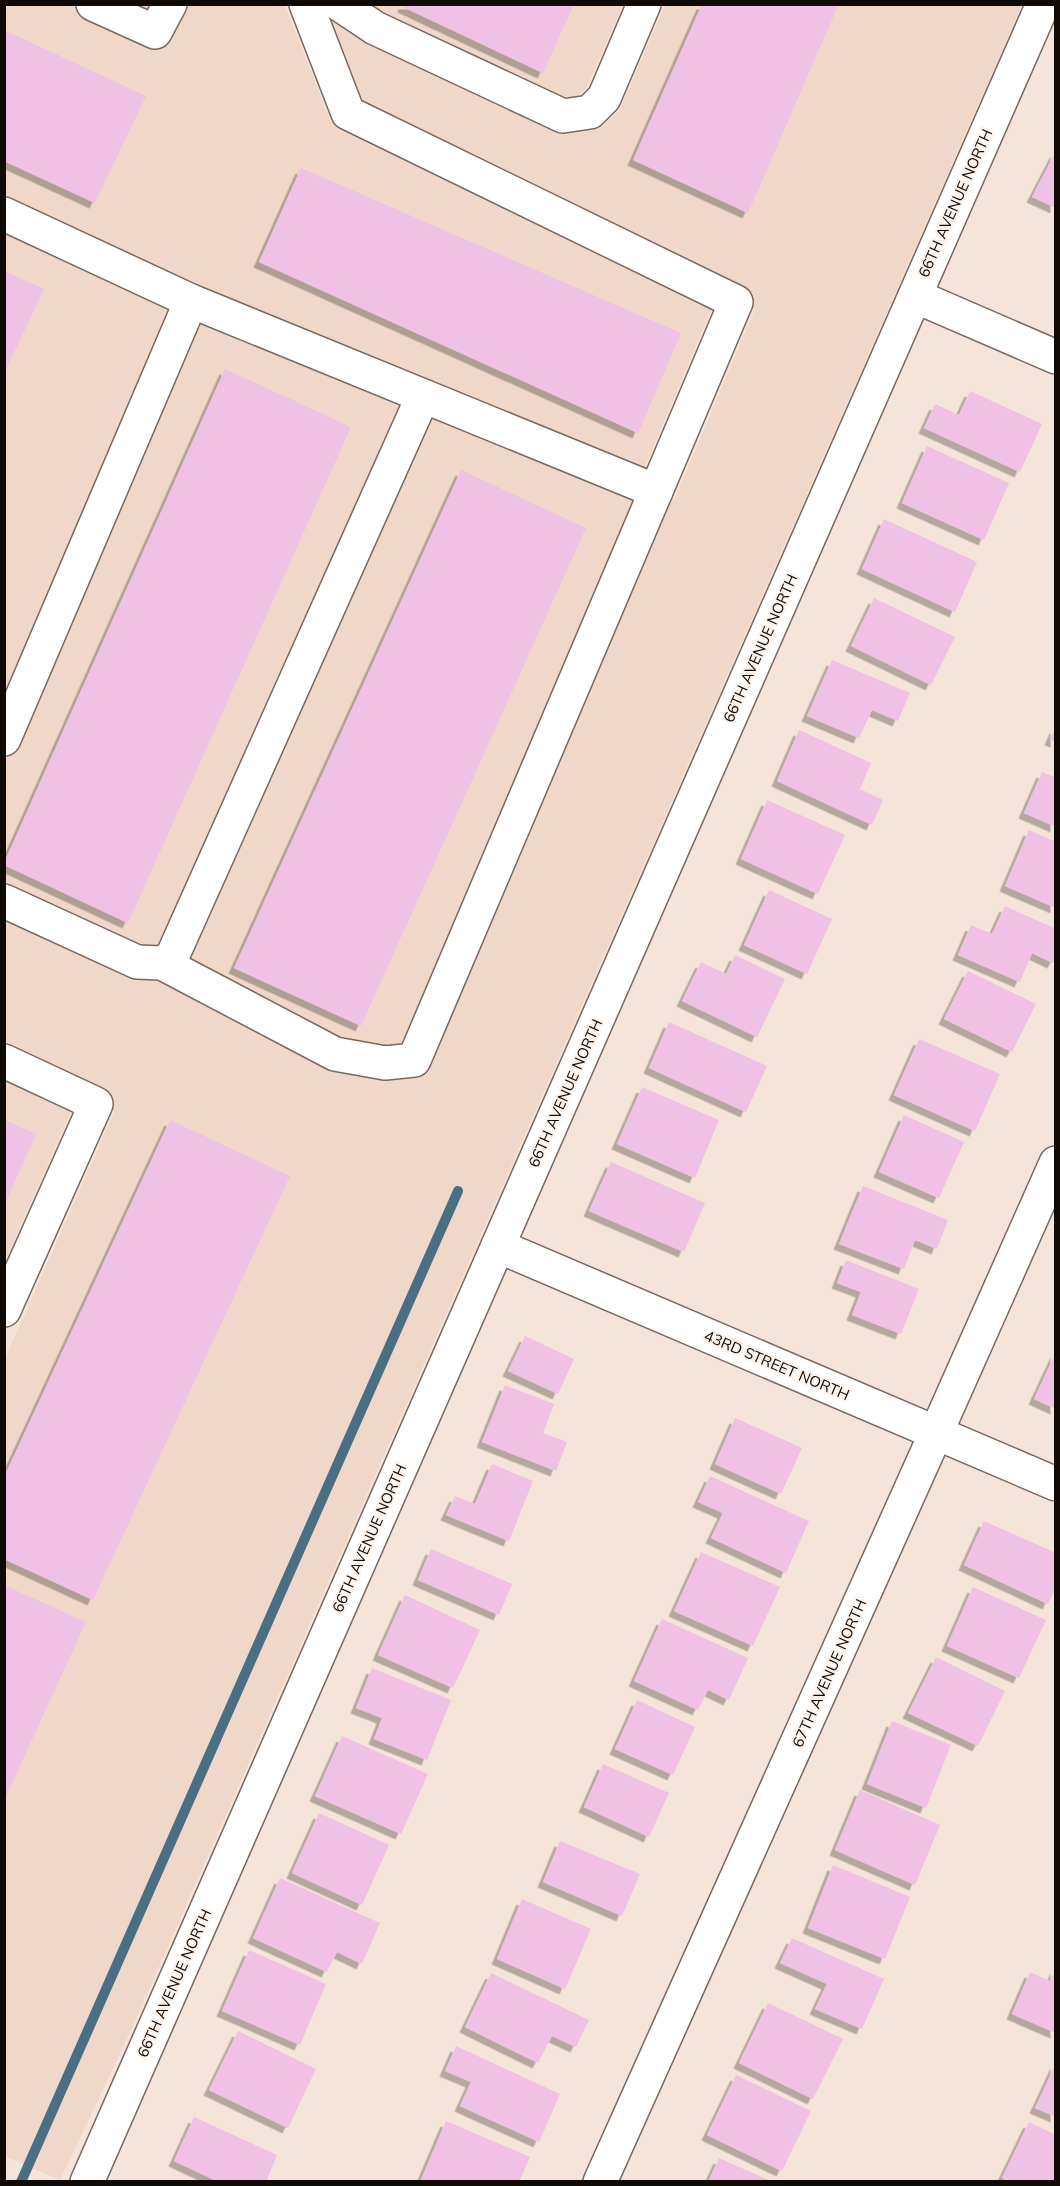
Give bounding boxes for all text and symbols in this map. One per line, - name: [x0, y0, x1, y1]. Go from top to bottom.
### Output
- street label: 66TH AVENUE NORTH: [914, 126, 996, 280]
- street label: 66TH AVENUE NORTH: [719, 571, 801, 725]
- street label: 66TH AVENUE NORTH: [524, 1016, 606, 1170]
- street label: 43RD STREET NORTH: [702, 1326, 852, 1404]
- street label: 66TH AVENUE NORTH: [328, 1461, 410, 1615]
- street label: 67TH AVENUE NORTH: [788, 1596, 870, 1750]
- street label: 66TH AVENUE NORTH: [133, 1906, 215, 2060]

